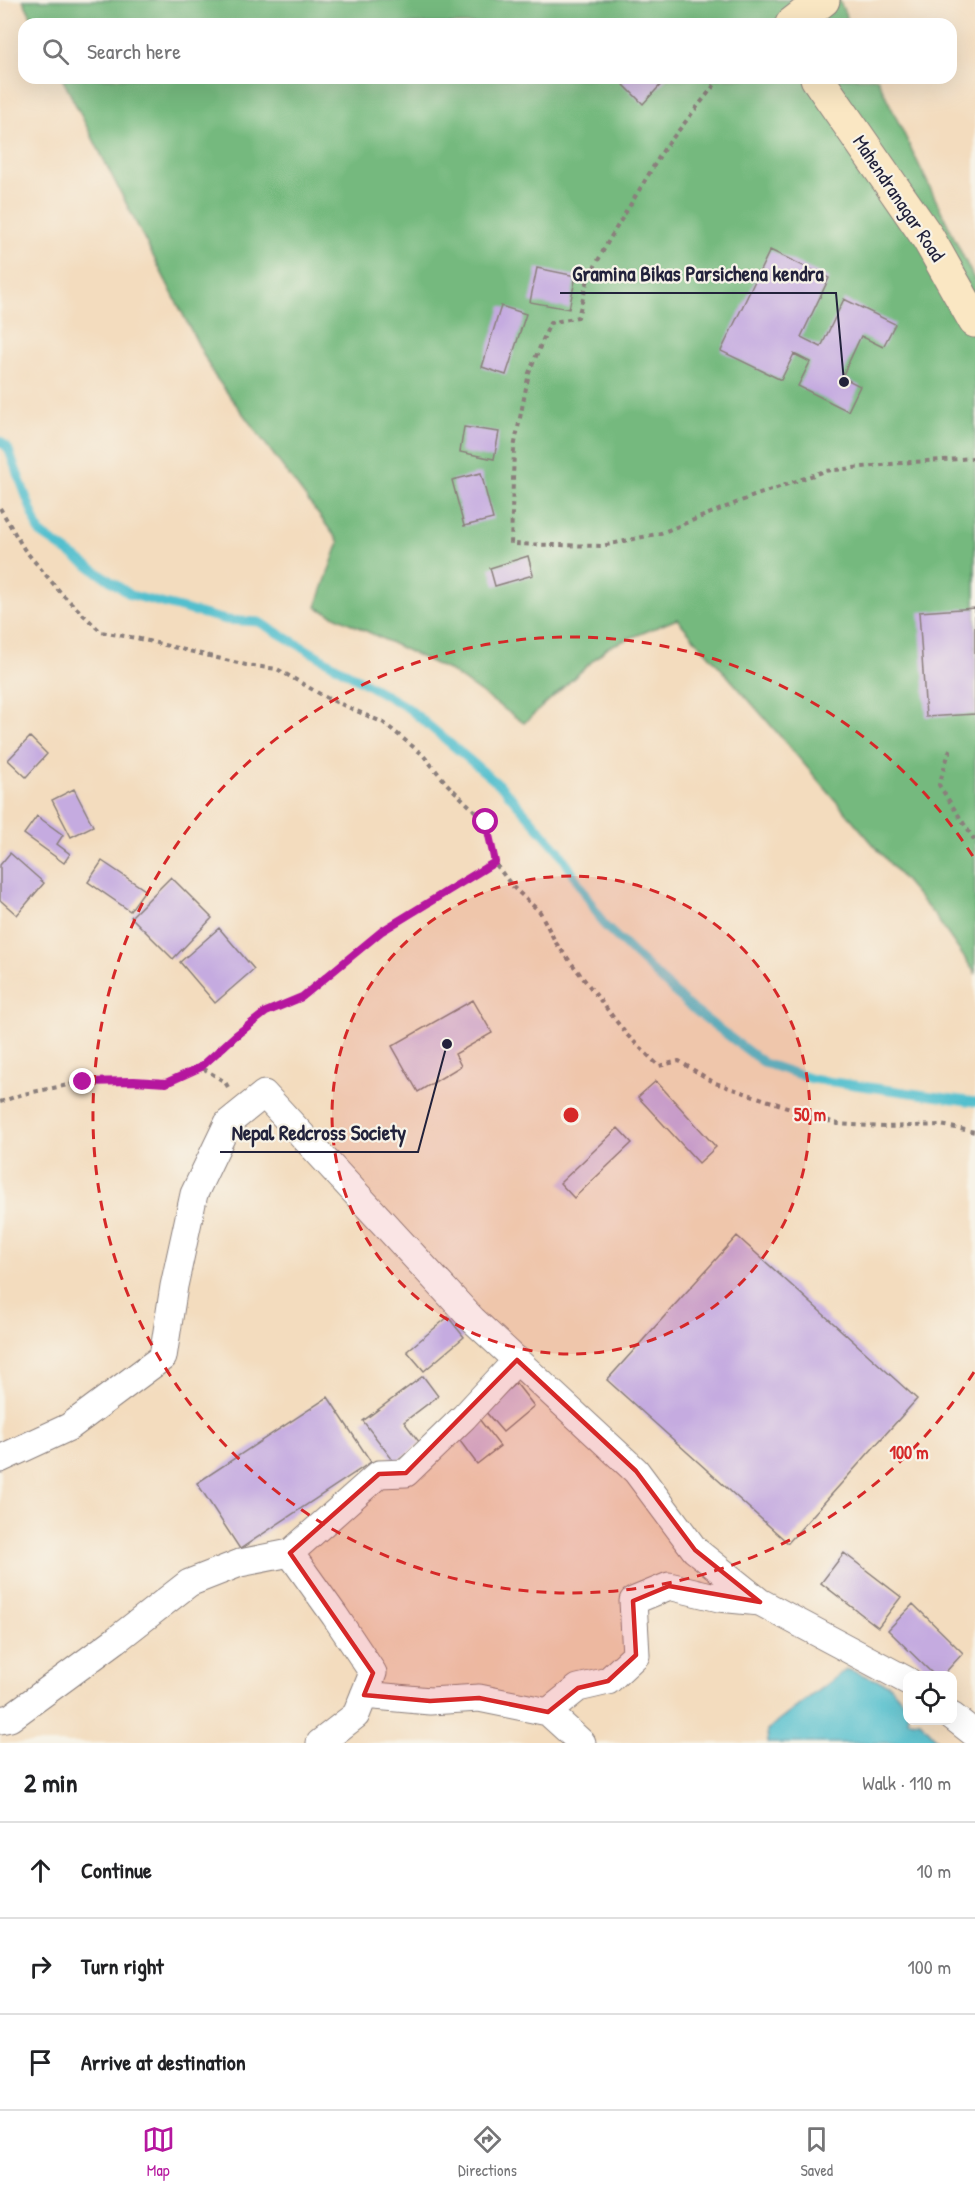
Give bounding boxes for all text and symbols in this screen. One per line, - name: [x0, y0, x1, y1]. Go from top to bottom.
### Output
- search box: [18, 18, 957, 84]
- icon: search: [39, 35, 72, 68]
- text: Search here: [87, 36, 181, 66]
- street label: Mahendranagar Road: [847, 129, 952, 266]
- callout: Gramina Bikas Parsichena kendra: [560, 254, 836, 293]
- text: Gramina Bikas Parsichena kendra: [572, 259, 824, 288]
- route start: [472, 808, 498, 834]
- route end: [69, 1068, 95, 1094]
- text: 50 m: [794, 1102, 826, 1127]
- centre of rings: [561, 1105, 581, 1125]
- callout: Nepal Redcross Society: [220, 1113, 418, 1152]
- text: Nepal Redcross Society: [232, 1118, 406, 1148]
- text: 100 m: [889, 1440, 929, 1465]
- map controls: [903, 1671, 957, 1725]
- button: locate: [903, 1671, 957, 1725]
- text: 2 min: [24, 1765, 77, 1800]
- text: Walk · 110 m: [862, 1769, 951, 1796]
- icon: ahead: [24, 1854, 57, 1887]
- text: Continue: [81, 1855, 152, 1885]
- text: 10 m: [917, 1857, 951, 1884]
- icon: right: [24, 1950, 57, 1983]
- text: Turn right: [81, 1951, 164, 1981]
- text: 100 m: [908, 1953, 951, 1980]
- icon: arrive: [24, 2046, 57, 2079]
- text: Arrive at destination: [81, 2047, 246, 2077]
- tab: Map: [142, 2123, 175, 2181]
- tab: Directions: [458, 2123, 517, 2181]
- tab: Saved: [800, 2123, 833, 2181]

